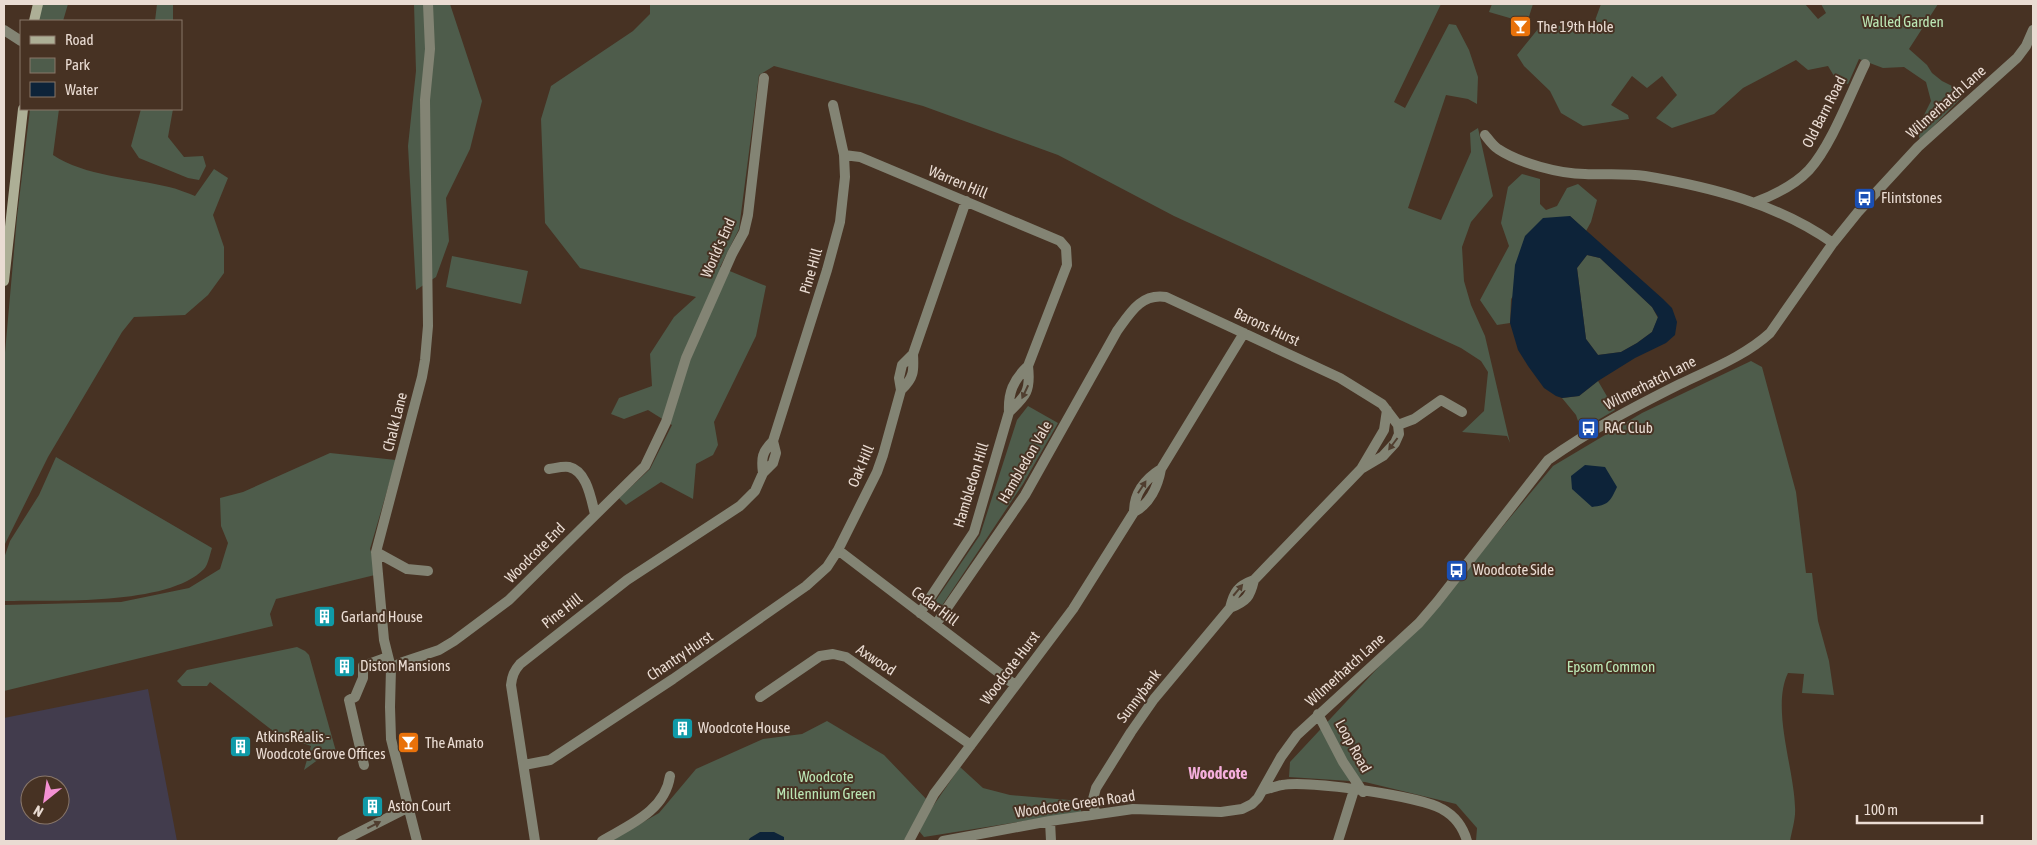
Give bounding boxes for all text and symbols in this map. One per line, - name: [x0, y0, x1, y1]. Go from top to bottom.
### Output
- park label: Walled Garden: [1862, 13, 1944, 30]
- bar icon: The 19th Hole: [1509, 15, 1533, 39]
- place label: The 19th Hole: [1537, 18, 1614, 35]
- legend: [20, 20, 182, 110]
- text: Road: [65, 31, 94, 48]
- text: Park: [65, 56, 90, 73]
- street label: Wilmerhatch Lane: [1903, 62, 1989, 142]
- street label: Old Barn Road: [1798, 73, 1849, 150]
- text: Water: [65, 81, 98, 98]
- street label: Warren Hill: [926, 162, 990, 202]
- bus stop icon: Flintstones: [1853, 186, 1877, 210]
- place label: Flintstones: [1881, 189, 1942, 206]
- street label: World's End: [697, 215, 738, 280]
- street label: Pine Hill: [796, 246, 825, 296]
- street label: Barons Hurst: [1232, 304, 1303, 349]
- street label: Wilmerhatch Lane: [1601, 352, 1699, 413]
- one-way arrow: [1021, 385, 1029, 399]
- street label: Chalk Lane: [379, 390, 410, 453]
- bus stop icon: RAC Club: [1576, 416, 1600, 440]
- street label: Hambledon Vale: [994, 417, 1055, 506]
- place label: RAC Club: [1604, 419, 1653, 436]
- one-way arrow: [1387, 437, 1398, 450]
- street label: Hambledon Hill: [950, 440, 991, 529]
- street label: Oak Hill: [844, 442, 877, 490]
- one-way arrow: [1137, 480, 1146, 494]
- street label: Woodcote End: [501, 519, 568, 586]
- bus stop icon: Woodcote Side: [1445, 558, 1469, 582]
- place label: Woodcote Side: [1473, 561, 1554, 578]
- street label: Cedar Hill: [909, 583, 962, 629]
- one-way arrow: [1232, 584, 1243, 597]
- street label: Pine Hill: [538, 590, 585, 632]
- building icon: Garland House: [313, 605, 337, 629]
- place label: Garland House: [341, 608, 423, 625]
- street label: Chantry Hurst: [644, 627, 716, 684]
- street label: Woodcote Hurst: [977, 628, 1043, 708]
- street label: Wilmerhatch Lane: [1302, 630, 1388, 710]
- street label: Axwood: [853, 641, 899, 679]
- building icon: Diston Mansions: [332, 654, 356, 678]
- place label: Diston Mansions: [360, 657, 450, 674]
- park label: Epsom Common: [1567, 658, 1655, 675]
- street label: Sunnybank: [1113, 665, 1164, 726]
- building icon: Woodcote House: [670, 716, 694, 740]
- street label: Loop Road: [1332, 716, 1375, 775]
- place label: Woodcote House: [698, 719, 791, 736]
- place label: AtkinsRéalis - Woodcote Grove Offices: [256, 728, 385, 762]
- bar icon: The Amato: [397, 731, 421, 755]
- building icon: AtkinsRéalis - Woodcote Grove Offices: [228, 734, 252, 758]
- place label: The Amato: [425, 734, 484, 751]
- district label: Woodcote: [1188, 764, 1247, 782]
- park label: Woodcote Millennium Green: [776, 768, 876, 802]
- north arrow: [20, 775, 70, 825]
- street label: Woodcote Green Road: [1014, 787, 1136, 820]
- scale bar: [1857, 792, 1982, 824]
- building icon: Aston Court: [360, 794, 384, 818]
- place label: Aston Court: [388, 797, 451, 814]
- text: 100 m: [1864, 801, 1898, 818]
- text: N: [31, 802, 46, 820]
- one-way arrow: [367, 820, 382, 829]

